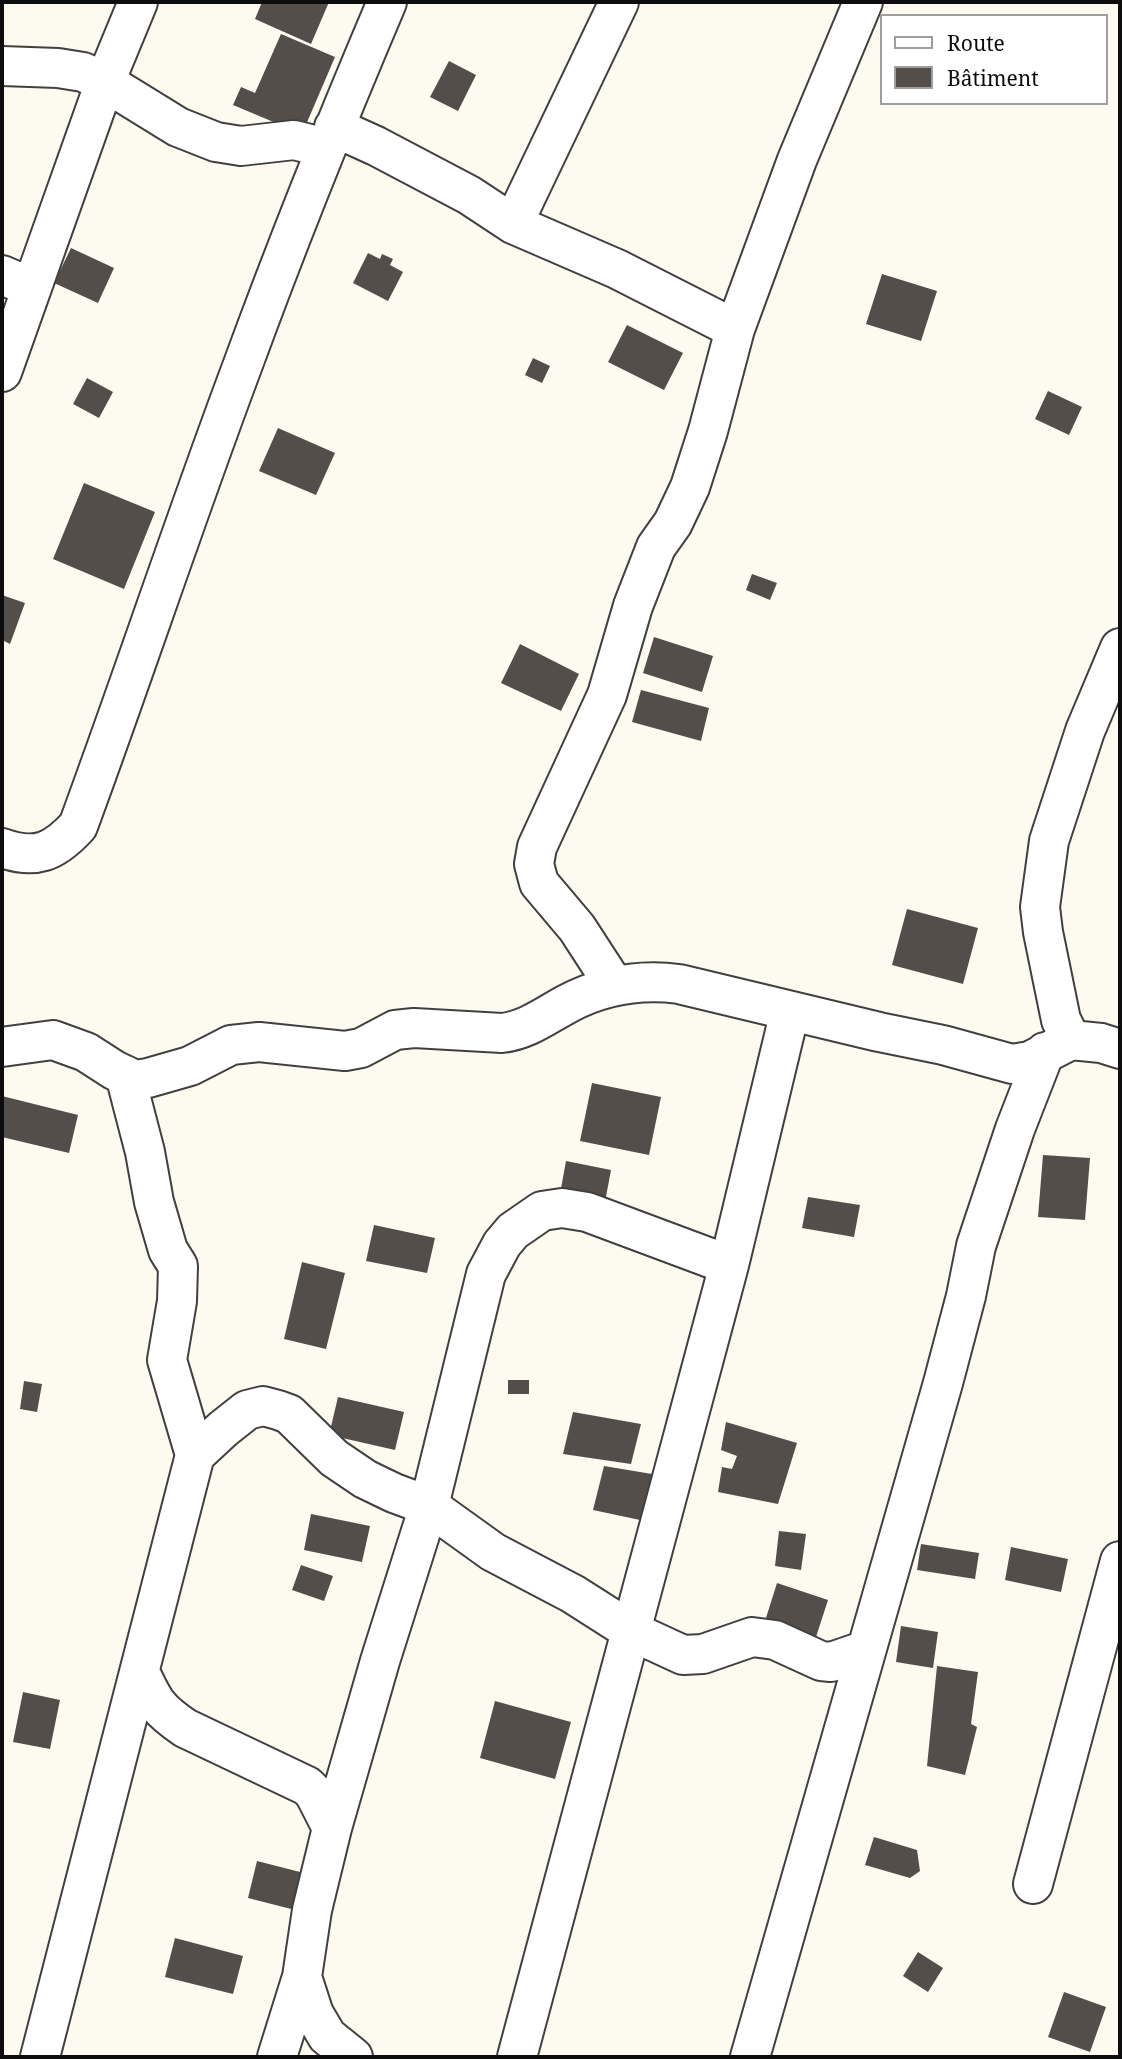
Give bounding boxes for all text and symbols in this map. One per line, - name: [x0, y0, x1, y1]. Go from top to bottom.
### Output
- legend: [880, 14, 1108, 105]
- text: Route: [947, 29, 1005, 57]
- text: Bâtiment: [947, 64, 1039, 92]

